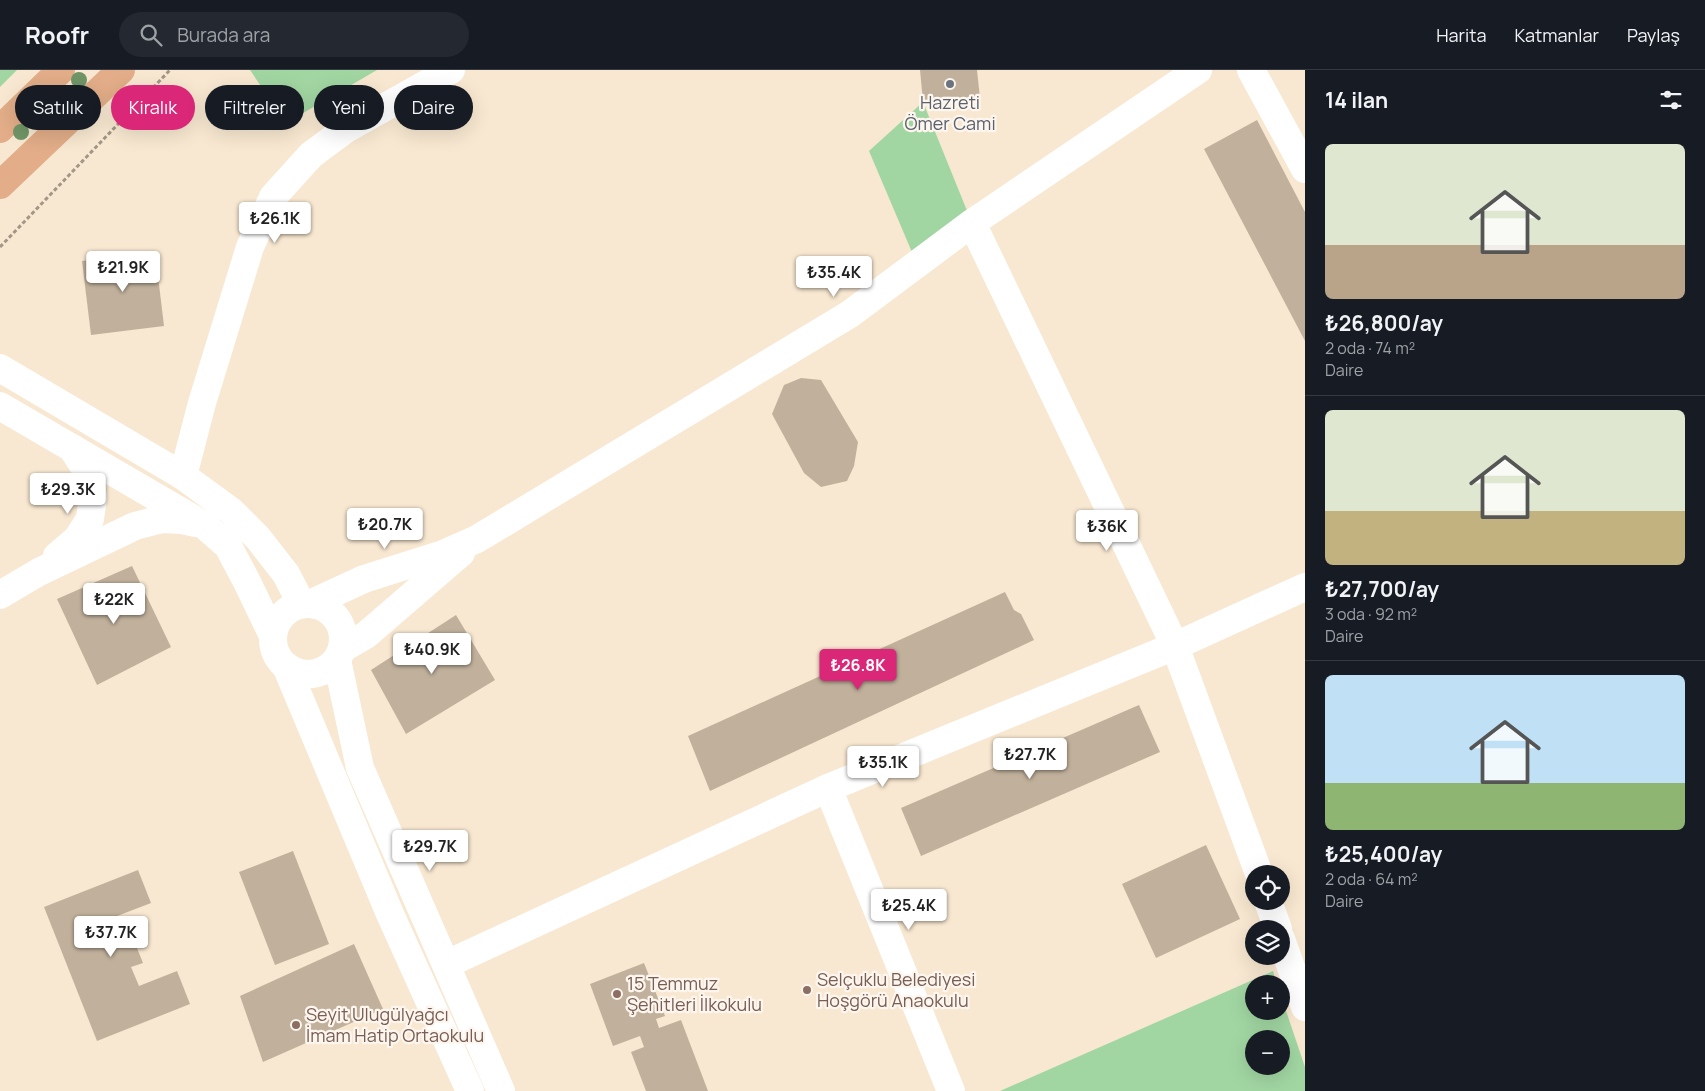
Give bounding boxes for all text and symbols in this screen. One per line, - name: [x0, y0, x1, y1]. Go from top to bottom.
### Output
- search box: [119, 12, 469, 57]
- text: Roofr: [25, 18, 89, 51]
- icon: search: [137, 21, 165, 49]
- text: Burada ara: [177, 22, 270, 48]
- text: Harita: [1436, 23, 1486, 47]
- text: Katmanlar: [1514, 23, 1599, 47]
- text: Paylaş: [1627, 23, 1680, 47]
- marker: Hazreti Ömer Cami: [944, 78, 956, 90]
- chip: Satılık: [15, 85, 101, 130]
- chip: Kiralık: [111, 85, 195, 130]
- chip: Filtreler: [205, 85, 304, 130]
- chip: Yeni: [314, 85, 384, 130]
- chip: Daire: [394, 85, 473, 130]
- text: 14 ilan: [1325, 86, 1388, 114]
- icon: filters: [1657, 86, 1685, 114]
- place label: Hazreti Ömer Cami: [904, 90, 996, 135]
- icon: home: [1460, 177, 1550, 267]
- pin: ₺26.1K: [234, 202, 316, 244]
- text: ₺26.1K: [250, 207, 300, 229]
- pin: ₺21.9K: [82, 250, 164, 293]
- text: ₺21.9K: [97, 256, 149, 278]
- pin: ₺35.4K: [793, 256, 875, 298]
- text: ₺35.4K: [807, 261, 861, 283]
- text: ₺26,800/ay: [1325, 309, 1443, 337]
- text: 2 oda · 74 m²: [1325, 337, 1415, 359]
- text: Daire: [1325, 359, 1363, 381]
- icon: home: [1460, 442, 1550, 532]
- pin: ₺29.3K: [27, 472, 109, 515]
- text: ₺29.3K: [41, 478, 95, 500]
- pin: ₺20.7K: [344, 508, 426, 550]
- pin: ₺36K: [1077, 510, 1137, 552]
- text: ₺20.7K: [358, 513, 412, 535]
- text: ₺36K: [1087, 515, 1127, 537]
- text: ₺27,700/ay: [1325, 575, 1439, 603]
- pin: ₺22K: [84, 582, 144, 625]
- text: ₺22K: [94, 588, 134, 610]
- text: 3 oda · 92 m²: [1325, 603, 1417, 625]
- text: Daire: [1325, 625, 1363, 647]
- pin: ₺40.9K: [391, 632, 473, 675]
- text: ₺40.9K: [404, 638, 460, 660]
- pin: ₺26.8K: [817, 648, 899, 691]
- text: ₺26.8K: [830, 654, 886, 676]
- icon: home: [1460, 707, 1550, 797]
- pin: ₺27.7K: [989, 738, 1071, 780]
- text: ₺27.7K: [1004, 743, 1056, 765]
- pin: ₺35.1K: [842, 746, 924, 788]
- text: ₺35.1K: [858, 751, 908, 773]
- pin: ₺29.7K: [389, 830, 471, 872]
- text: ₺29.7K: [403, 835, 457, 857]
- text: ₺25,400/ay: [1325, 840, 1442, 868]
- map controls: [1245, 865, 1290, 1075]
- button: locate: [1245, 865, 1290, 910]
- text: 2 oda · 64 m²: [1325, 868, 1418, 890]
- pin: ₺25.4K: [868, 888, 950, 931]
- text: Daire: [1325, 890, 1363, 912]
- text: ₺25.4K: [882, 894, 936, 916]
- pin: ₺37.7K: [70, 916, 152, 958]
- button: layers: [1245, 920, 1290, 965]
- text: ₺37.7K: [85, 921, 137, 943]
- place label: Selçuklu Belediyesi Hoşgörü Anaokulu: [817, 967, 975, 1012]
- place label: 15 Temmuz Şehitleri İlkokulu: [627, 971, 762, 1016]
- button: +: [1245, 975, 1290, 1020]
- marker: Selçuklu Belediyesi Hoşgörü Anaokulu: [801, 984, 813, 996]
- marker: 15 Temmuz Şehitleri İlkokulu: [611, 988, 623, 1000]
- place label: Seyit Ulugülyağcı İmam Hatip Ortaokulu: [306, 1002, 484, 1047]
- marker: Seyit Ulugülyağcı İmam Hatip Ortaokulu: [290, 1019, 302, 1031]
- button: −: [1245, 1030, 1290, 1075]

